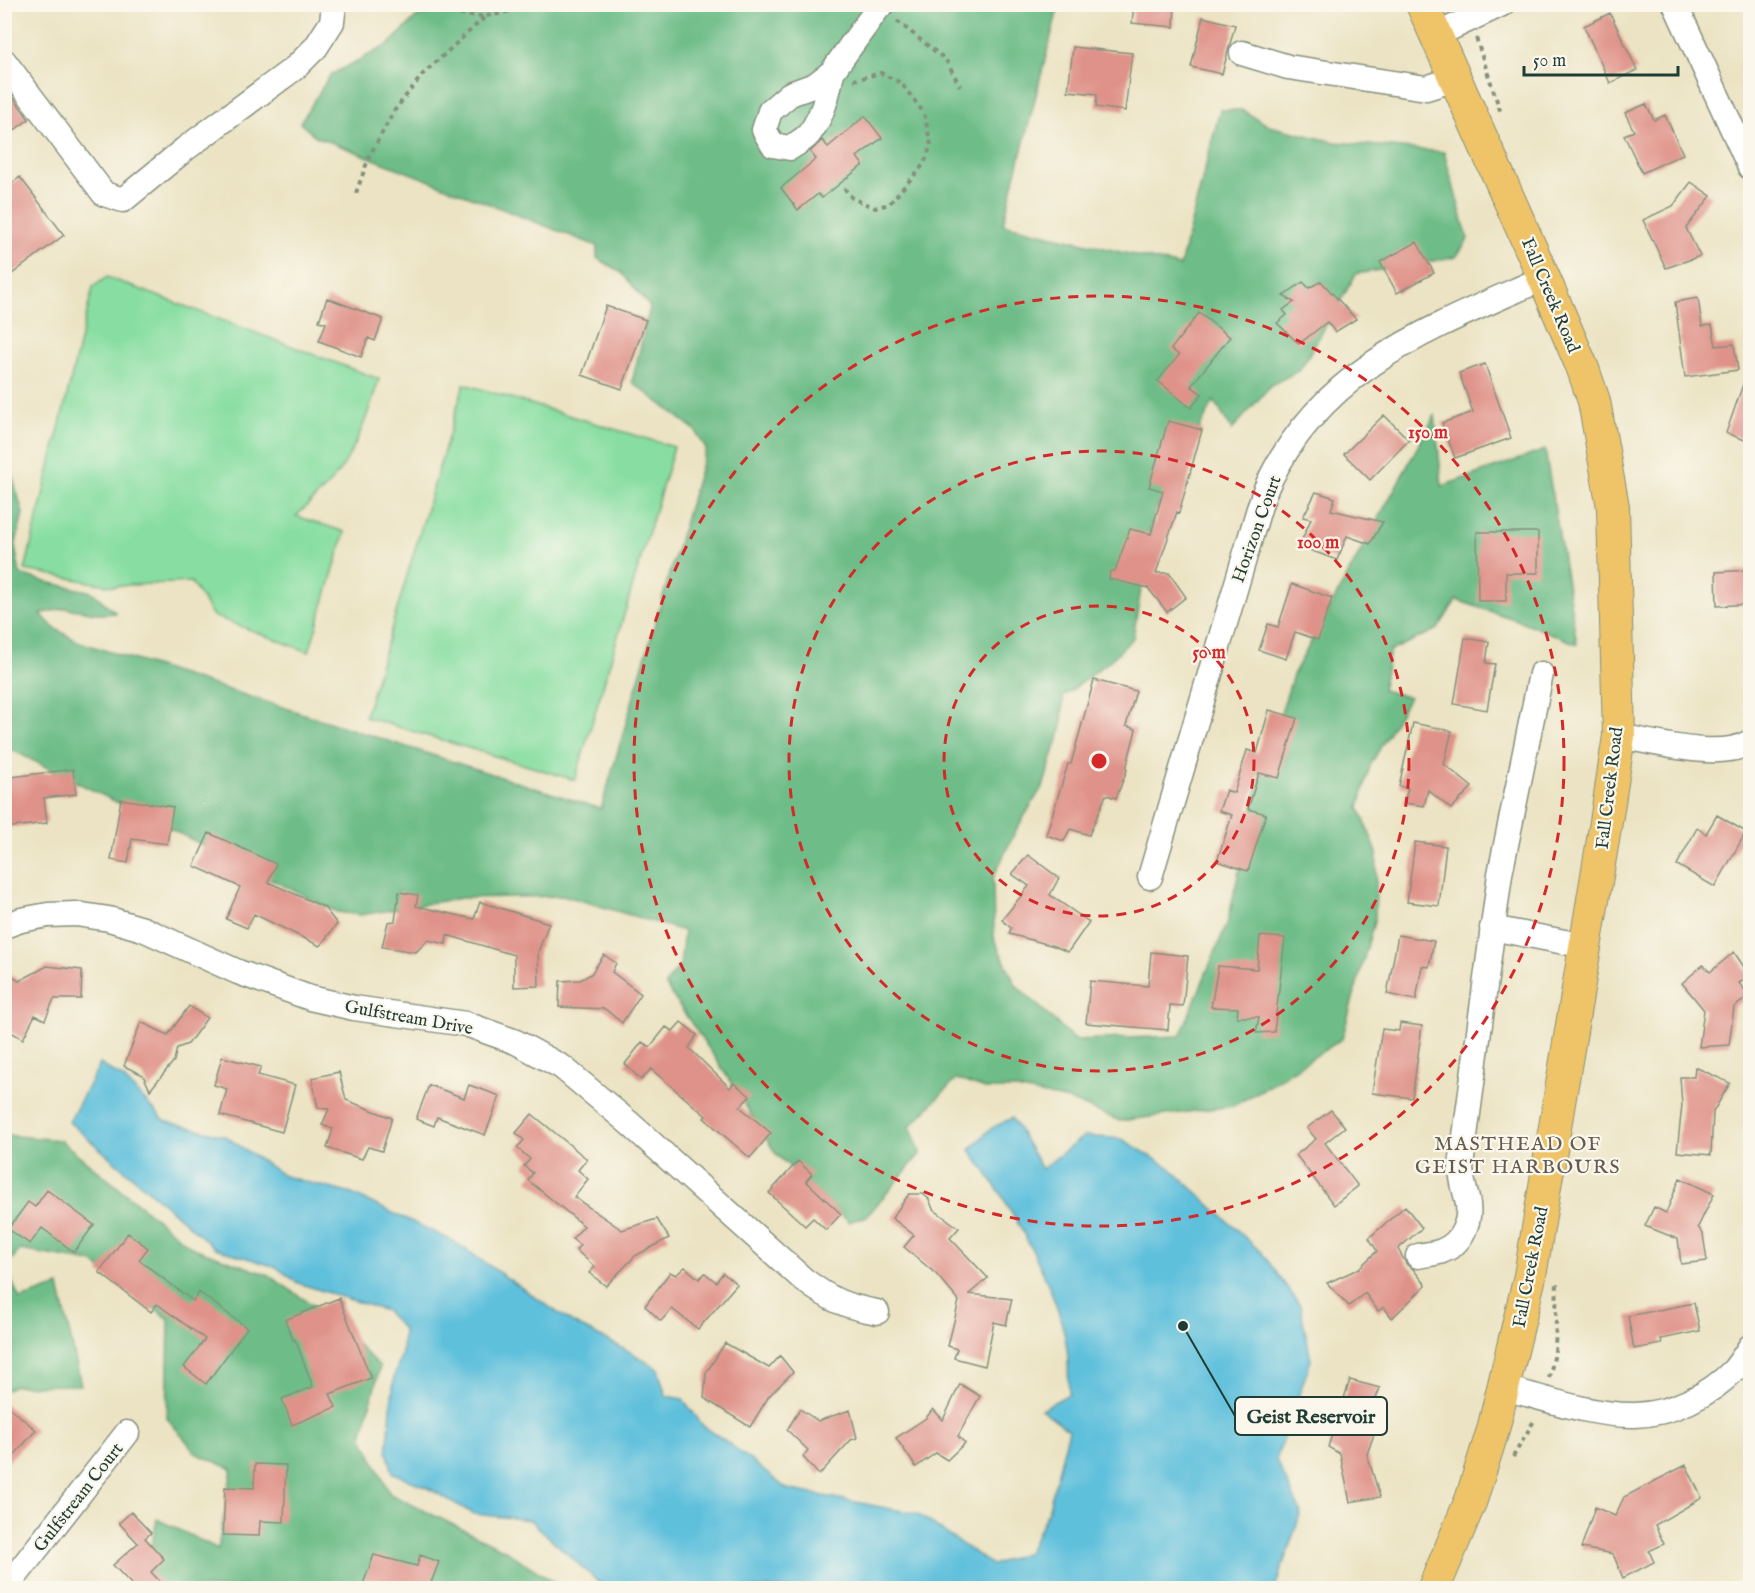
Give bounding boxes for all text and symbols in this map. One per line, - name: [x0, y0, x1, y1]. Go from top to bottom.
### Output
- scale bar: [1524, 39, 1678, 77]
- text: 50 m: [1533, 50, 1566, 73]
- street label: Fall Creek Road: [1515, 235, 1584, 357]
- text: 150 m: [1408, 422, 1448, 445]
- street label: Horizon Court: [1227, 473, 1287, 586]
- text: 100 m: [1297, 532, 1339, 555]
- text: 50 m: [1192, 642, 1226, 665]
- street label: Fall Creek Road: [1592, 725, 1629, 851]
- centre of rings: [1089, 751, 1109, 771]
- street label: Gulfstream Drive: [343, 996, 475, 1041]
- district label: MASTHEAD OF GEIST HARBOURS: [1415, 1132, 1621, 1180]
- street label: Fall Creek Road: [1508, 1204, 1555, 1330]
- callout: Geist Reservoir: [1235, 1397, 1387, 1435]
- text: Geist Reservoir: [1247, 1405, 1376, 1430]
- street label: Gulfstream Court: [29, 1439, 129, 1557]

